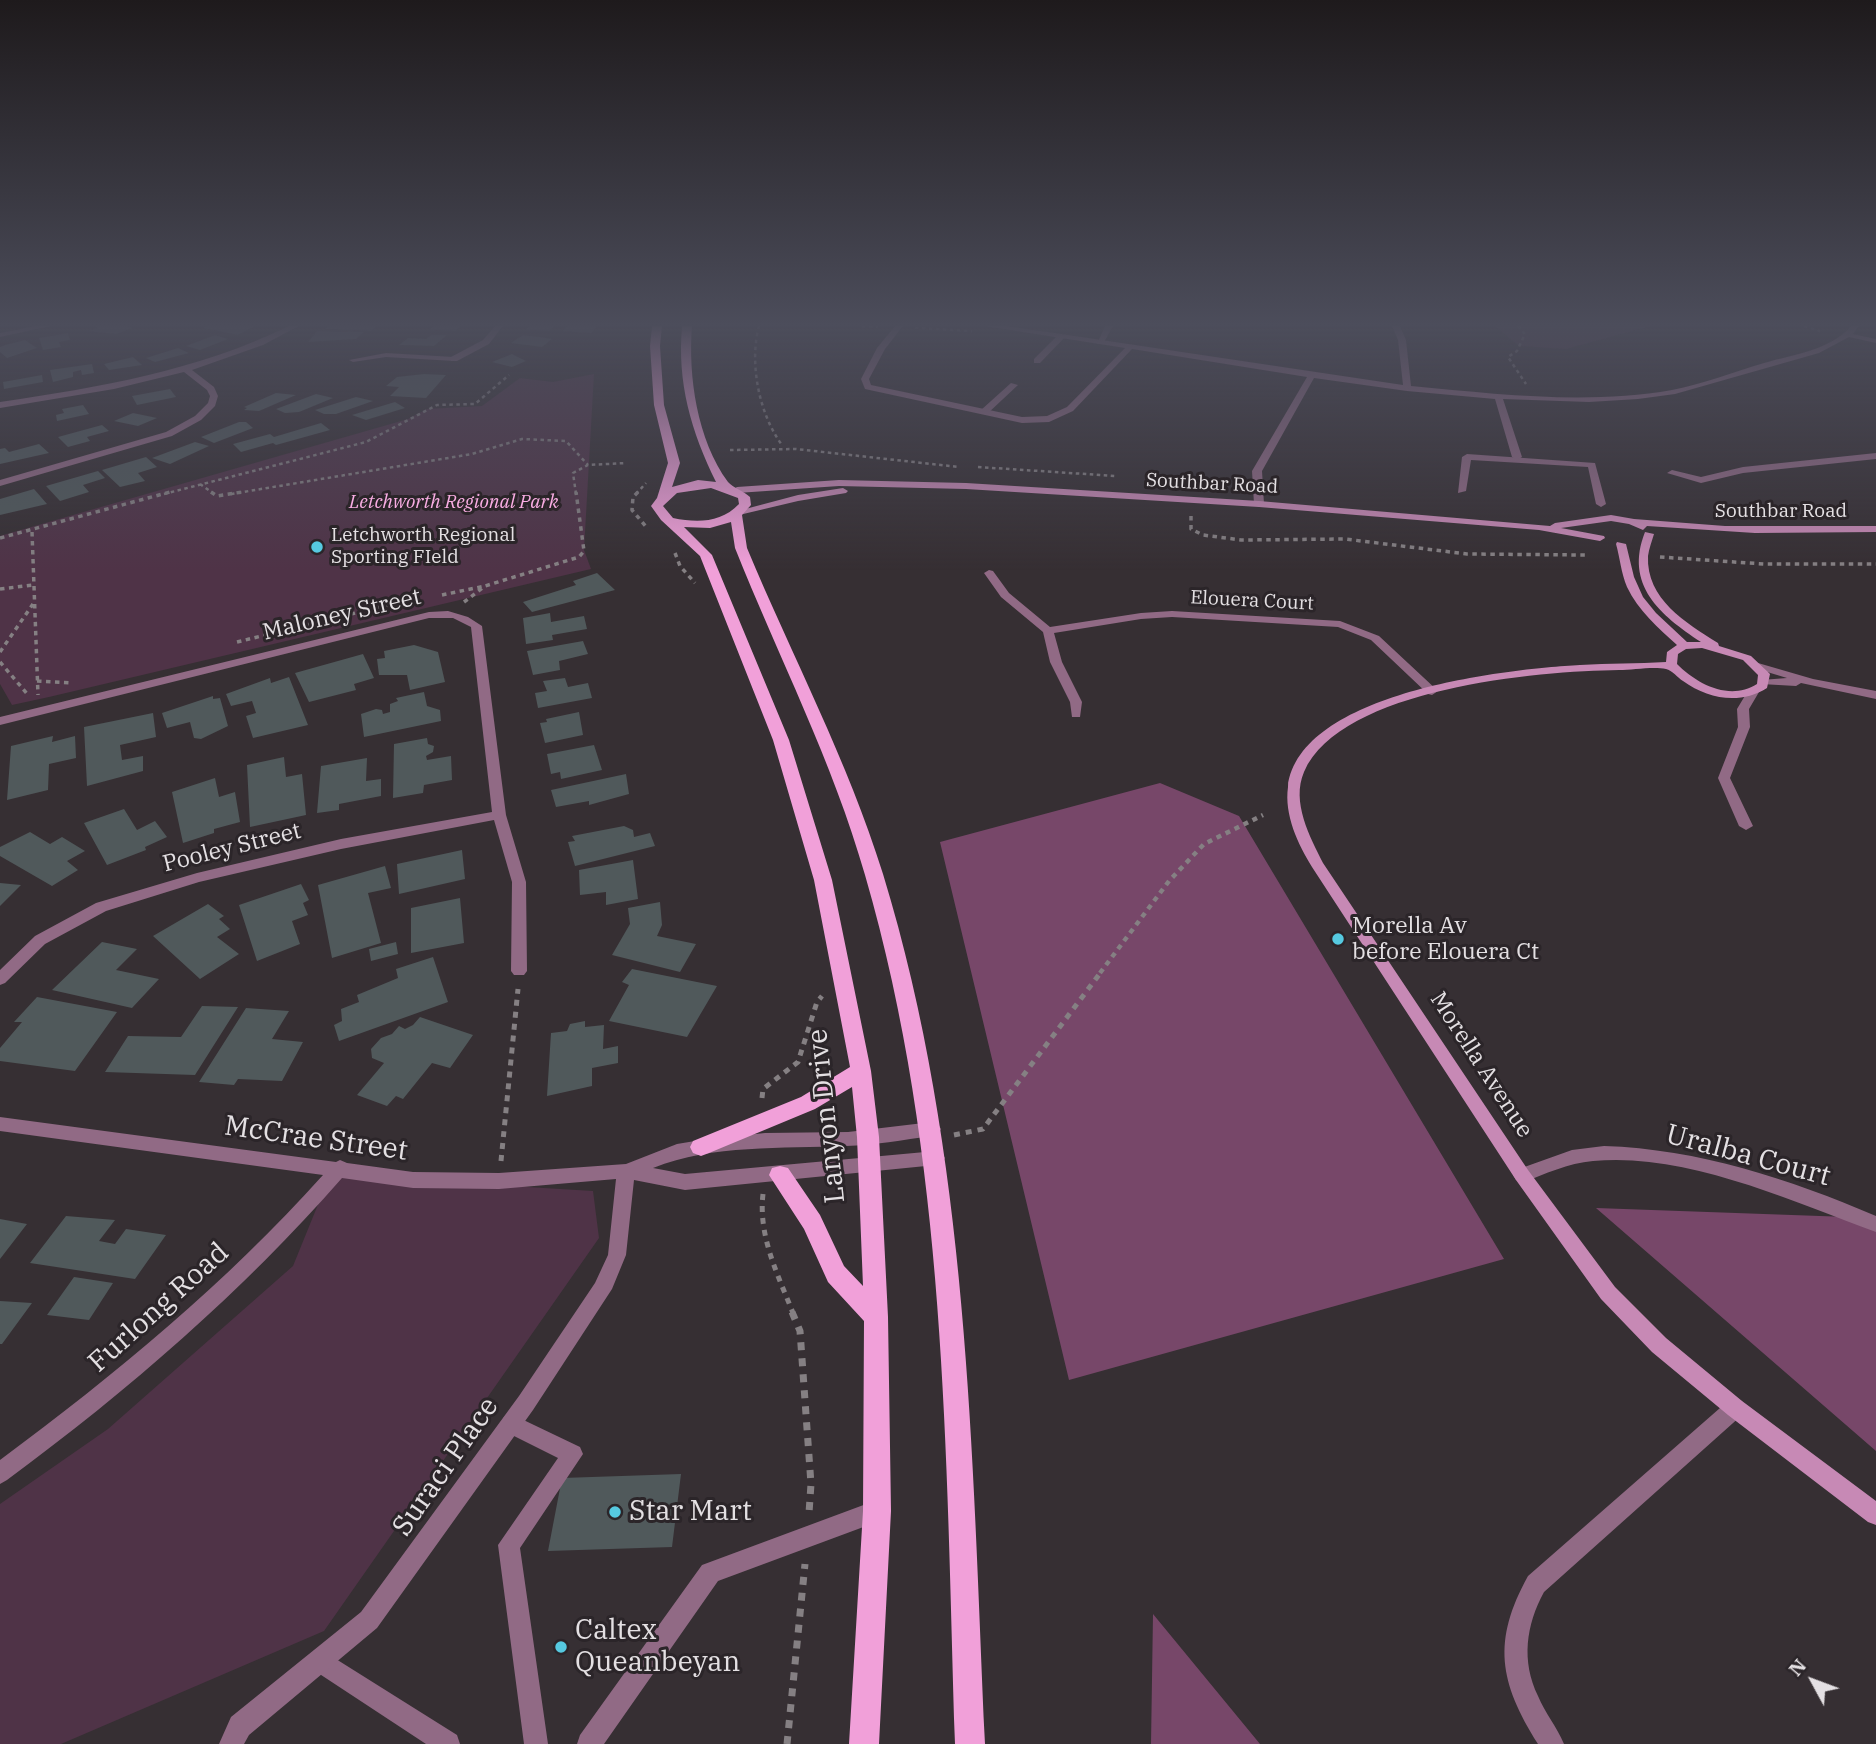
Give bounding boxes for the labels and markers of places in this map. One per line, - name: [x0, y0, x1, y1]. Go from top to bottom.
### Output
- place label: Letchworth Regional Sporting FIeld: [331, 525, 515, 569]
- marker: Letchworth Regional Sporting FIeld: [309, 539, 325, 555]
- place label: Morella Av before Elouera Ct: [1352, 912, 1539, 966]
- marker: Morella Av before Elouera Ct: [1330, 931, 1346, 947]
- place label: Star Mart: [629, 1495, 752, 1529]
- marker: Star Mart: [607, 1504, 623, 1520]
- place label: Caltex Queanbeyan: [575, 1614, 741, 1680]
- marker: Caltex Queanbeyan: [553, 1639, 569, 1655]

